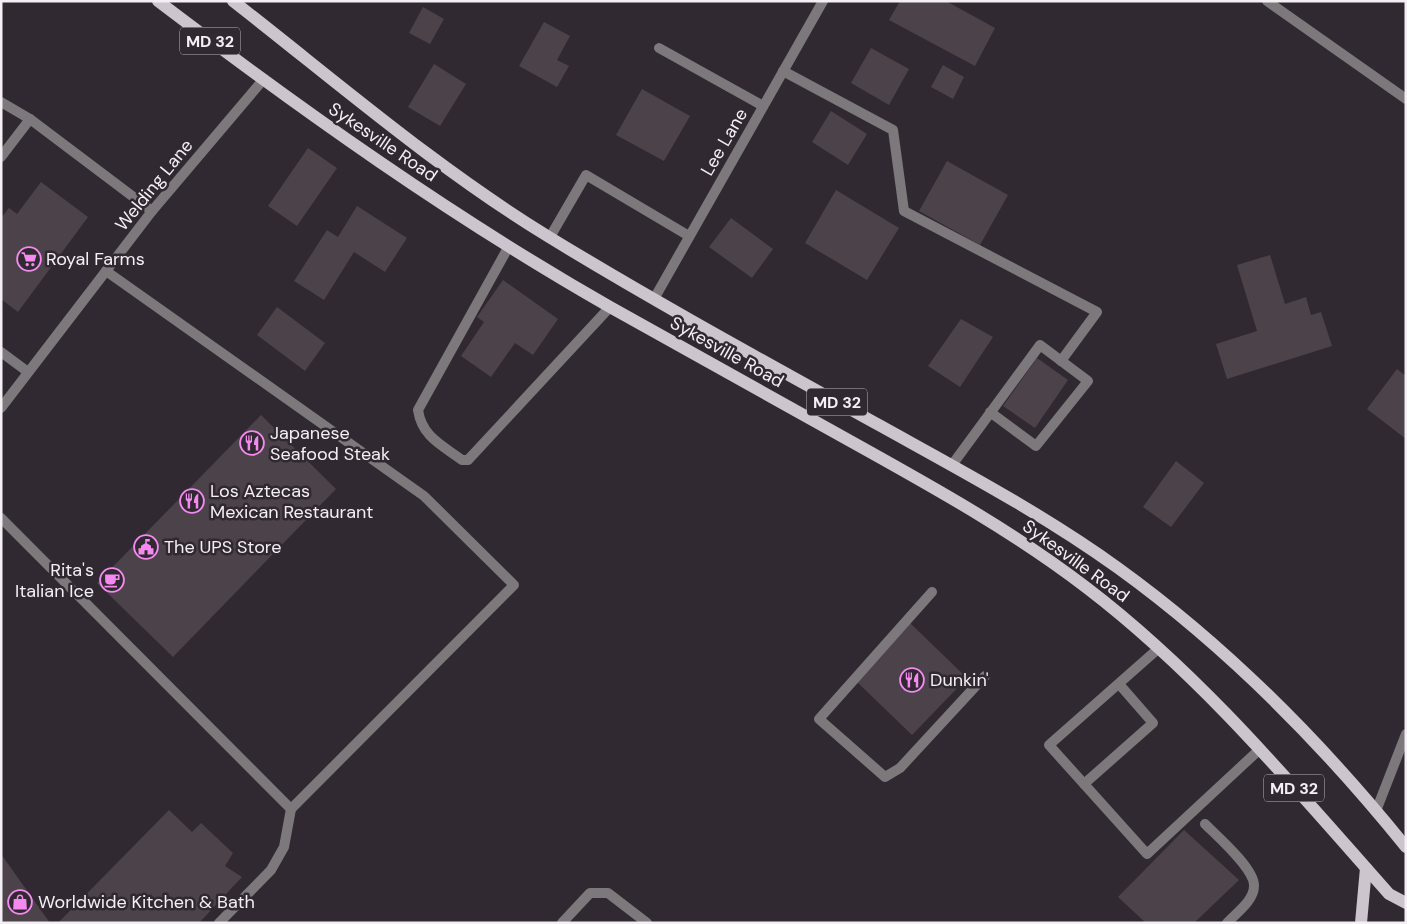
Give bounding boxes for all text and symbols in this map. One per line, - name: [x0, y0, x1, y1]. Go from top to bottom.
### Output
- road number: MD 32: [180, 27, 240, 54]
- street label: Sykesville Road: [324, 97, 442, 187]
- street label: Lee Lane: [695, 104, 753, 180]
- street label: Welding Lane: [110, 134, 198, 236]
- supermarket icon: Royal Farms: [16, 246, 42, 272]
- place label: Royal Farms: [46, 247, 145, 271]
- street label: Sykesville Road: [666, 311, 788, 393]
- road number: MD 32: [807, 388, 867, 416]
- place label: Japanese Seafood Steak: [270, 421, 390, 466]
- restaurant icon: Japanese Seafood Steak: [239, 430, 265, 456]
- place label: Los Aztecas Mexican Restaurant: [210, 479, 373, 524]
- restaurant icon: Los Aztecas Mexican Restaurant: [179, 488, 205, 514]
- street label: Sykesville Road: [1018, 514, 1134, 608]
- public building icon: The UPS Store: [133, 534, 159, 560]
- place label: The UPS Store: [164, 535, 281, 559]
- place label: Rita's Italian Ice: [15, 558, 94, 603]
- cafe icon: Rita's Italian Ice: [99, 567, 125, 593]
- restaurant icon: Dunkin': [899, 667, 925, 693]
- place label: Dunkin': [930, 668, 989, 692]
- road number: MD 32: [1264, 774, 1324, 801]
- shop icon: Worldwide Kitchen & Bath: [7, 889, 33, 915]
- place label: Worldwide Kitchen & Bath: [38, 890, 255, 914]

